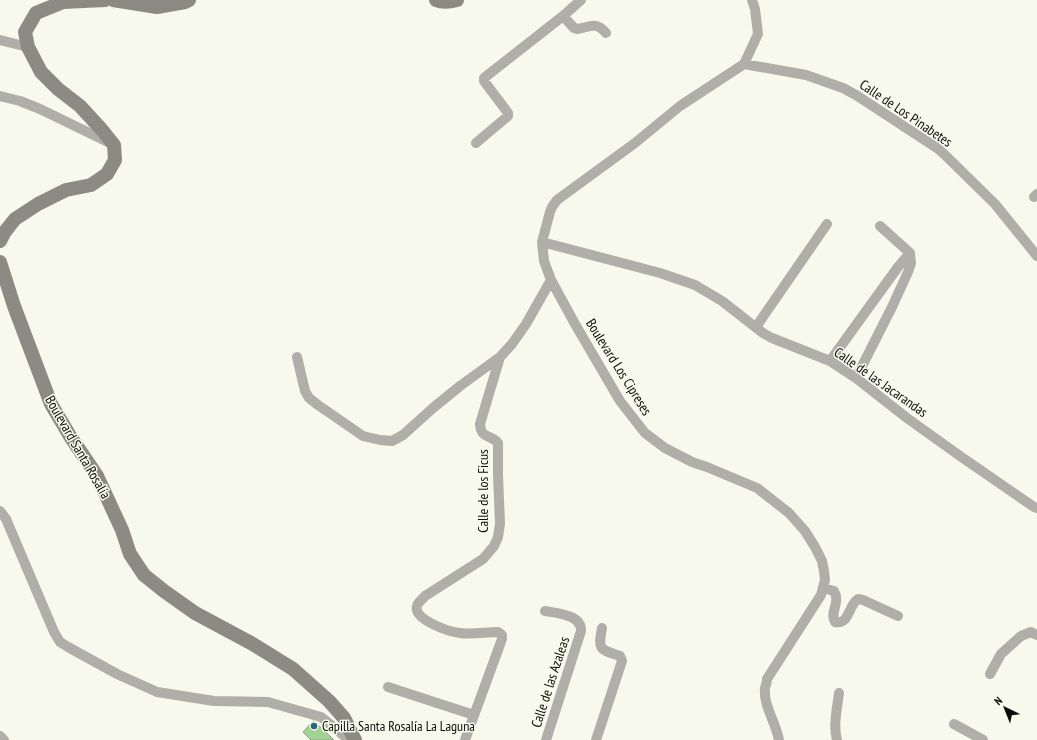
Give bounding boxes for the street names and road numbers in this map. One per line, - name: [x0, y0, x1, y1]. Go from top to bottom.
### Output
- street label: Calle de Los Pinabetes: [856, 75, 956, 151]
- street label: Boulevard Los Cipreses: [582, 315, 656, 419]
- street label: Calle de las Jacarandas: [831, 343, 931, 421]
- street label: Boulevard Santa Rosalía: [41, 392, 115, 502]
- street label: Calle de los Ficus: [474, 449, 492, 533]
- street label: Calle de las Azaleas: [527, 634, 573, 730]

